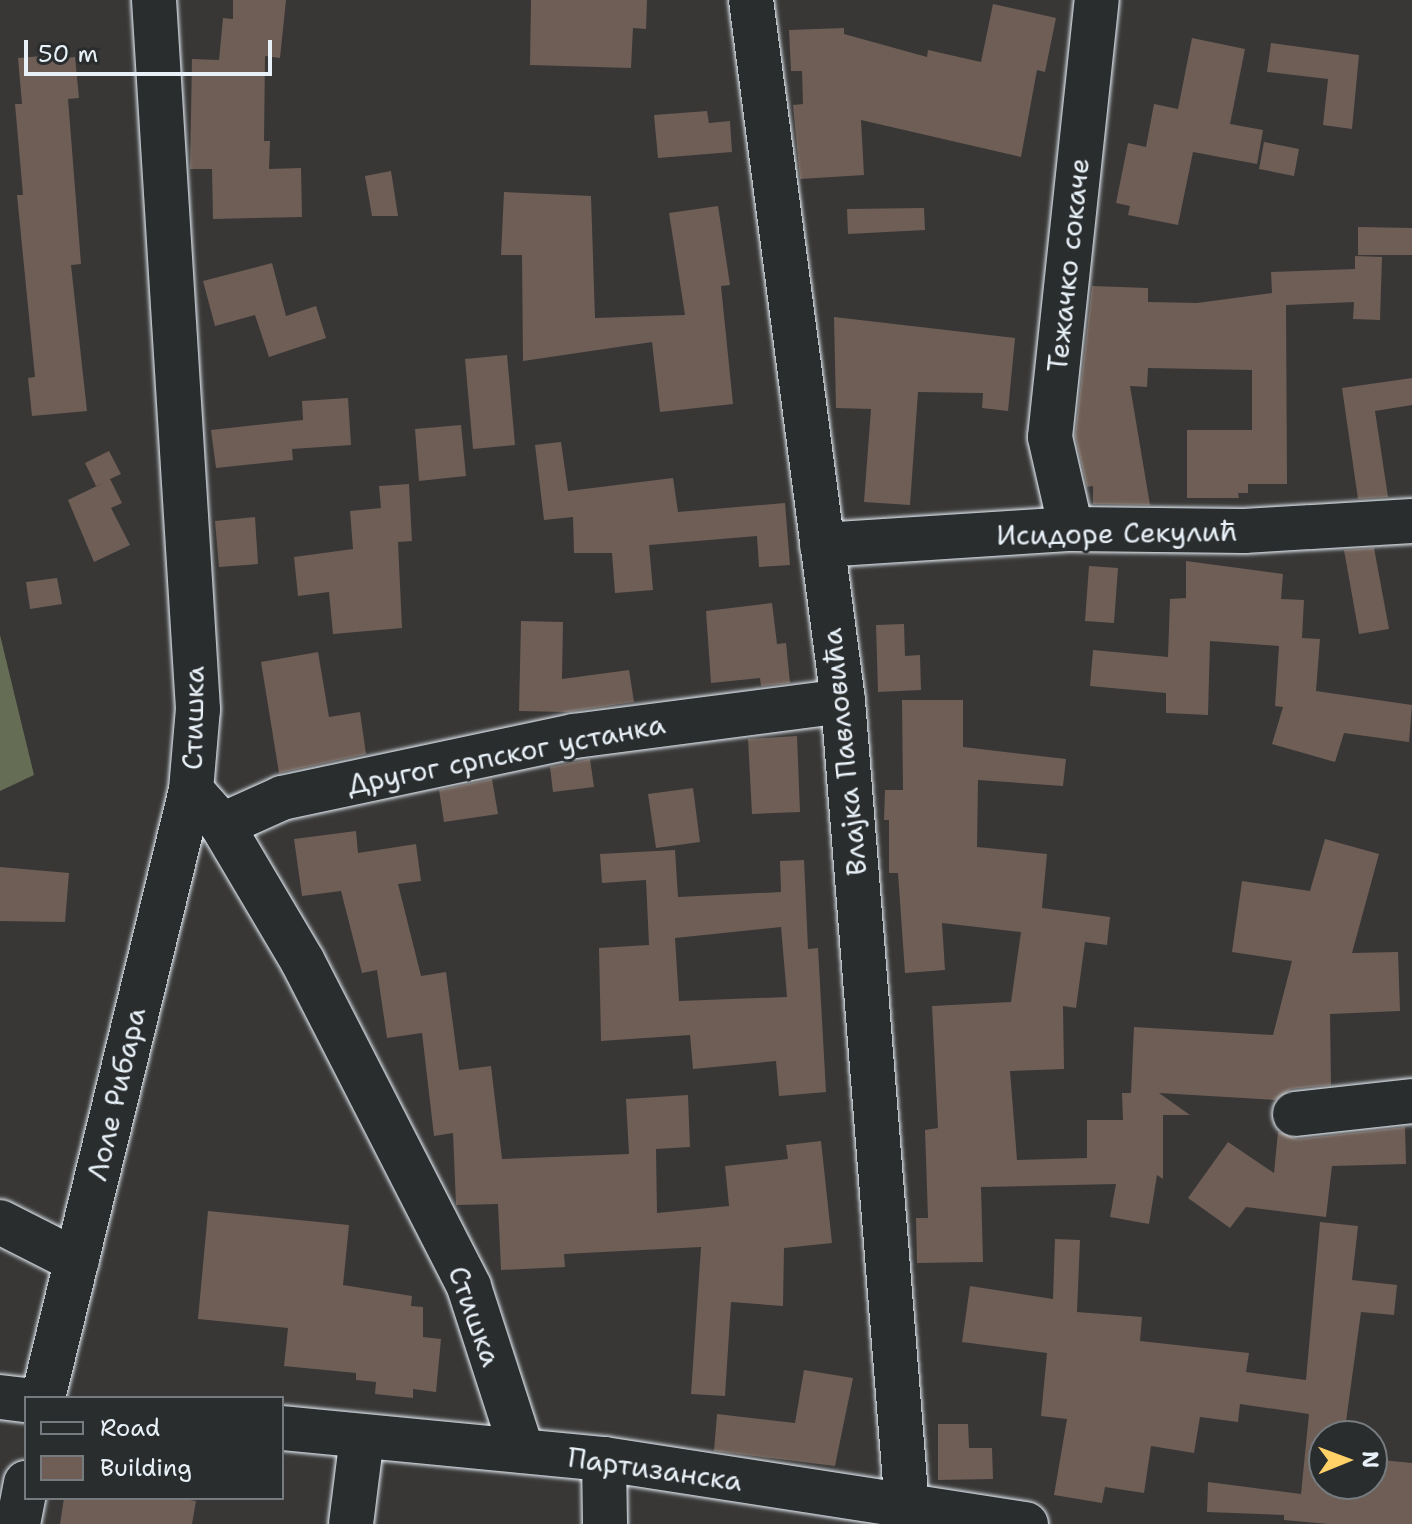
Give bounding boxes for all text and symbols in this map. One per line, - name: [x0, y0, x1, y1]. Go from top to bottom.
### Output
- scale bar: [28, 24, 276, 74]
- text: 50 m: [38, 38, 98, 70]
- street label: Тежачко сокаче: [1040, 156, 1096, 374]
- street label: Исидоре Секулић: [996, 514, 1238, 552]
- street label: Влајка Павловића: [814, 627, 874, 877]
- street label: Стишка: [175, 666, 211, 770]
- street label: Другог српског устанка: [344, 707, 668, 801]
- street label: Лоле Рибара: [80, 1004, 152, 1184]
- street label: Стишка: [441, 1261, 509, 1371]
- legend: [24, 1396, 284, 1500]
- text: Road: [100, 1412, 160, 1444]
- north arrow: [1308, 1420, 1388, 1500]
- street label: Партизанска: [566, 1440, 744, 1498]
- text: N: [1356, 1451, 1385, 1469]
- text: Building: [100, 1452, 192, 1484]

